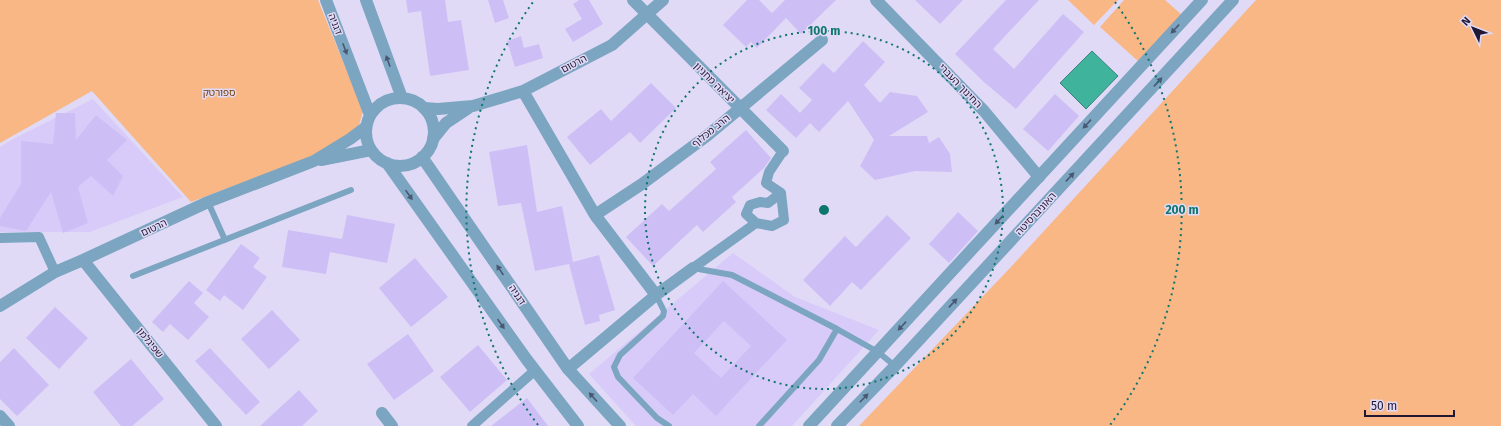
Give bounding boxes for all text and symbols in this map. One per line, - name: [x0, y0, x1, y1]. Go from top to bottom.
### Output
- north arrow: [1453, 8, 1493, 48]
- street label: דגניה: [325, 12, 345, 37]
- text: N: [1459, 14, 1473, 29]
- text: 100 m: [808, 24, 840, 38]
- one-way arrow: [1171, 24, 1180, 34]
- one-way arrow: [343, 44, 349, 56]
- street label: הרטום: [559, 52, 589, 76]
- one-way arrow: [385, 55, 391, 67]
- street label: יציאה מחניון: [691, 60, 737, 106]
- street label: החינוך העברי: [936, 61, 984, 111]
- one-way arrow: [1153, 77, 1162, 86]
- park label: ספורטק: [203, 87, 235, 99]
- street label: הרב מכלוף: [690, 112, 732, 150]
- one-way arrow: [1083, 119, 1092, 130]
- one-way arrow: [1065, 172, 1074, 182]
- one-way arrow: [405, 190, 413, 200]
- street label: האוניברסיטה: [1013, 190, 1059, 238]
- centre of rings: [817, 203, 831, 217]
- text: 200 m: [1165, 203, 1199, 217]
- one-way arrow: [995, 215, 1004, 225]
- street label: הרטום: [139, 217, 169, 239]
- one-way arrow: [496, 265, 504, 275]
- street label: דגניה: [506, 283, 528, 308]
- one-way arrow: [948, 299, 957, 308]
- one-way arrow: [497, 318, 505, 329]
- one-way arrow: [897, 321, 906, 331]
- street label: שפיגלמן: [134, 326, 166, 360]
- one-way arrow: [589, 392, 598, 402]
- scale bar: [1365, 392, 1454, 418]
- one-way arrow: [859, 393, 869, 403]
- text: 50 m: [1371, 399, 1397, 413]

